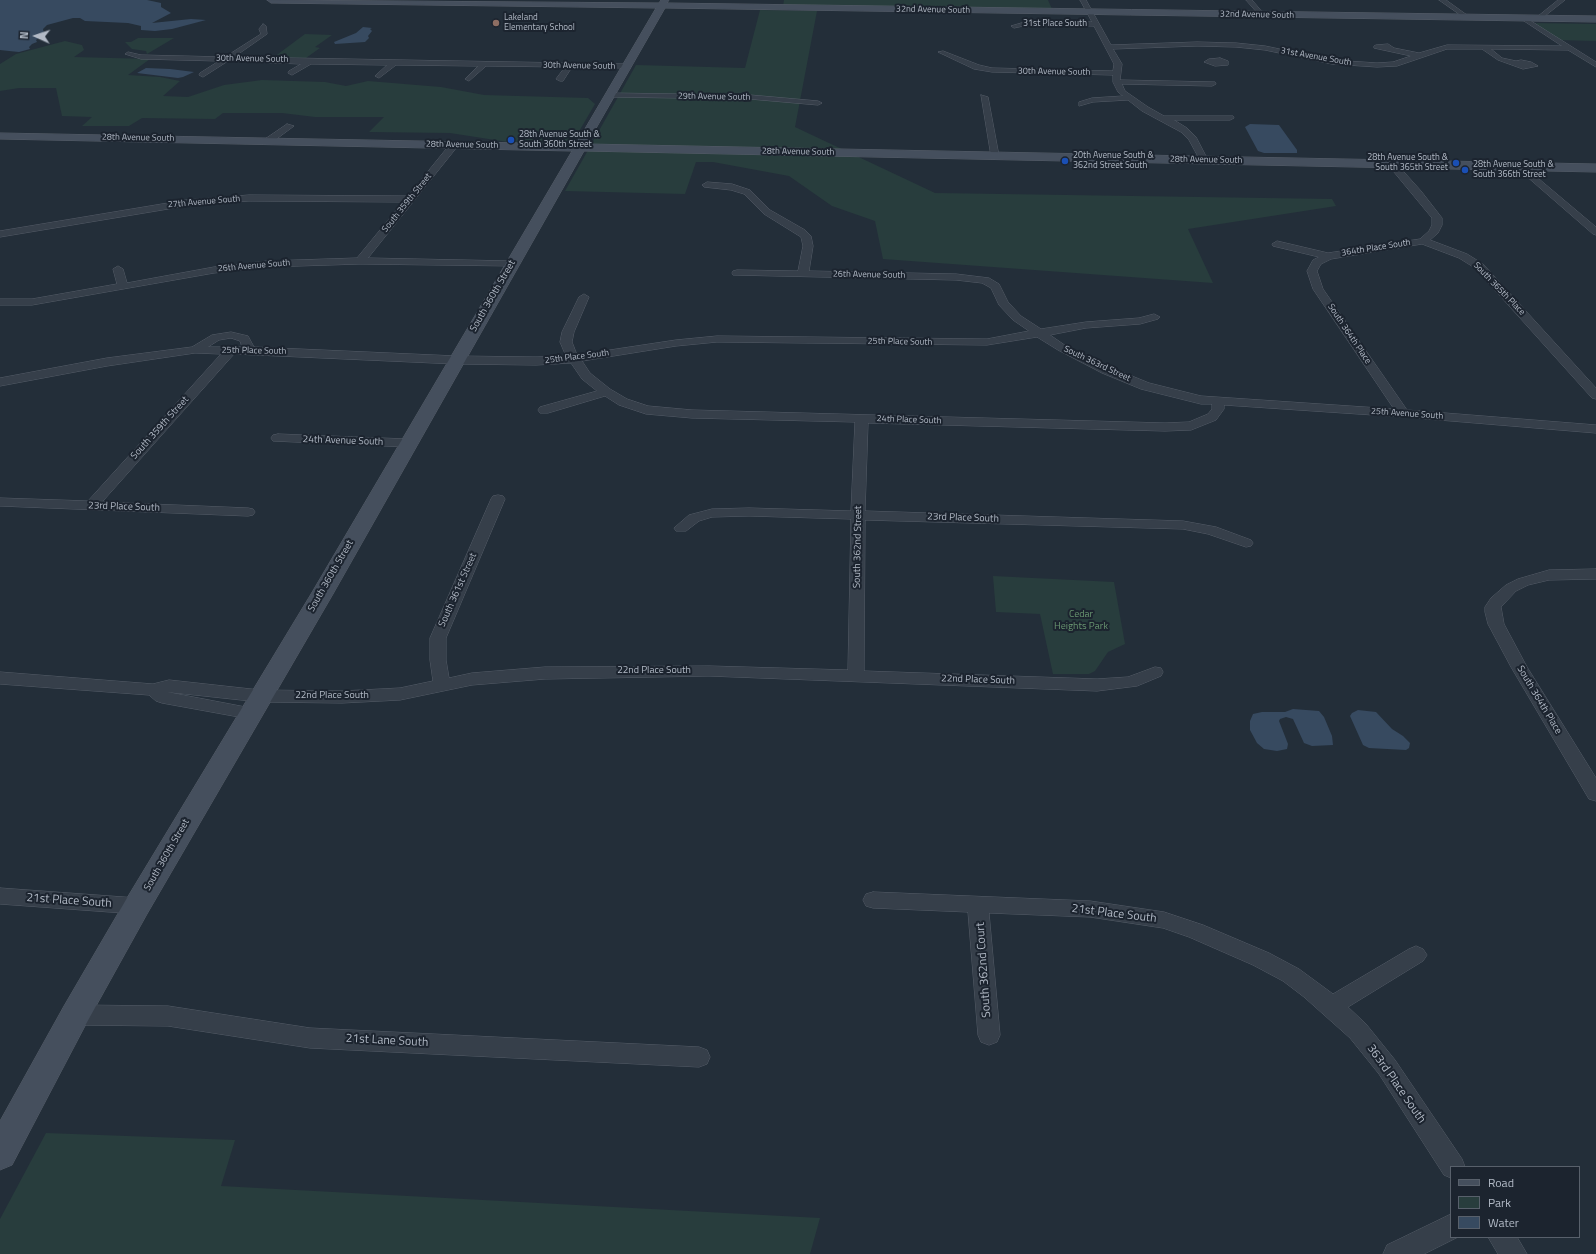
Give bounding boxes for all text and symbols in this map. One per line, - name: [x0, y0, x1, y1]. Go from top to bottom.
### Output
- street label: 32nd Avenue South: [896, 4, 970, 16]
- street label: 32nd Avenue South: [1220, 9, 1294, 21]
- place label: Lakeland Elementary School: [504, 13, 575, 34]
- north arrow: [16, 16, 56, 56]
- marker: Lakeland Elementary School: [491, 18, 501, 28]
- street label: 31st Place South: [1023, 19, 1087, 29]
- text: N: [16, 31, 32, 40]
- street label: 31st Avenue South: [1280, 45, 1352, 69]
- street label: 30th Avenue South: [216, 53, 288, 65]
- street label: 30th Avenue South: [543, 60, 615, 72]
- street label: 30th Avenue South: [1018, 66, 1090, 78]
- street label: 29th Avenue South: [678, 91, 750, 103]
- place label: 28th Avenue South & South 360th Street: [519, 130, 600, 151]
- street label: 28th Avenue South: [102, 132, 174, 144]
- marker: 28th Avenue South & South 360th Street: [506, 135, 516, 145]
- street label: 28th Avenue South: [426, 139, 498, 151]
- street label: 28th Avenue South: [762, 146, 834, 158]
- place label: 20th Avenue South & 362nd Street South: [1073, 151, 1154, 172]
- place label: 28th Avenue South & South 365th Street: [1367, 153, 1448, 174]
- street label: 28th Avenue South: [1170, 154, 1242, 166]
- marker: 20th Avenue South & 362nd Street South: [1060, 156, 1070, 166]
- marker: 28th Avenue South & South 365th Street: [1451, 158, 1461, 168]
- place label: 28th Avenue South & South 366th Street: [1473, 160, 1554, 181]
- marker: 28th Avenue South & South 366th Street: [1460, 165, 1470, 175]
- street label: South 359th Street: [380, 171, 434, 235]
- street label: 27th Avenue South: [167, 193, 241, 211]
- street label: 364th Place South: [1341, 237, 1411, 259]
- street label: 26th Avenue South: [217, 257, 291, 275]
- street label: South 360th Street: [468, 258, 518, 334]
- street label: South 365th Place: [1471, 260, 1527, 318]
- street label: 26th Avenue South: [833, 269, 905, 281]
- street label: South 364th Place: [1325, 302, 1373, 366]
- street label: 25th Place South: [868, 336, 932, 348]
- street label: South 363rd Street: [1062, 344, 1132, 384]
- street label: 25th Place South: [222, 345, 286, 357]
- street label: 25th Place South: [544, 348, 610, 366]
- street label: South 359th Street: [129, 394, 191, 462]
- street label: 25th Avenue South: [1370, 406, 1444, 422]
- street label: 24th Place South: [876, 413, 942, 427]
- street label: 24th Avenue South: [302, 434, 384, 448]
- street label: 23rd Place South: [88, 500, 160, 514]
- street label: South 362nd Street: [851, 506, 865, 588]
- street label: 23rd Place South: [927, 511, 999, 525]
- street label: South 360th Street: [306, 538, 356, 614]
- street label: South 361st Street: [436, 551, 480, 629]
- park label: Cedar Heights Park: [1054, 609, 1108, 632]
- street label: South 364th Place: [1514, 664, 1564, 736]
- street label: 22nd Place South: [617, 665, 691, 677]
- street label: 22nd Place South: [941, 673, 1015, 687]
- street label: 22nd Place South: [295, 690, 369, 702]
- street label: South 360th Street: [142, 817, 192, 893]
- street label: 21st Place South: [26, 891, 112, 911]
- street label: 21st Place South: [1071, 902, 1157, 926]
- street label: South 362nd Court: [973, 922, 995, 1018]
- street label: 21st Lane South: [345, 1032, 429, 1050]
- street label: 363rd Place South: [1363, 1042, 1429, 1126]
- legend: [1450, 1166, 1580, 1238]
- text: Road: [1488, 1173, 1514, 1192]
- text: Park: [1488, 1193, 1511, 1212]
- text: Water: [1488, 1213, 1519, 1232]

